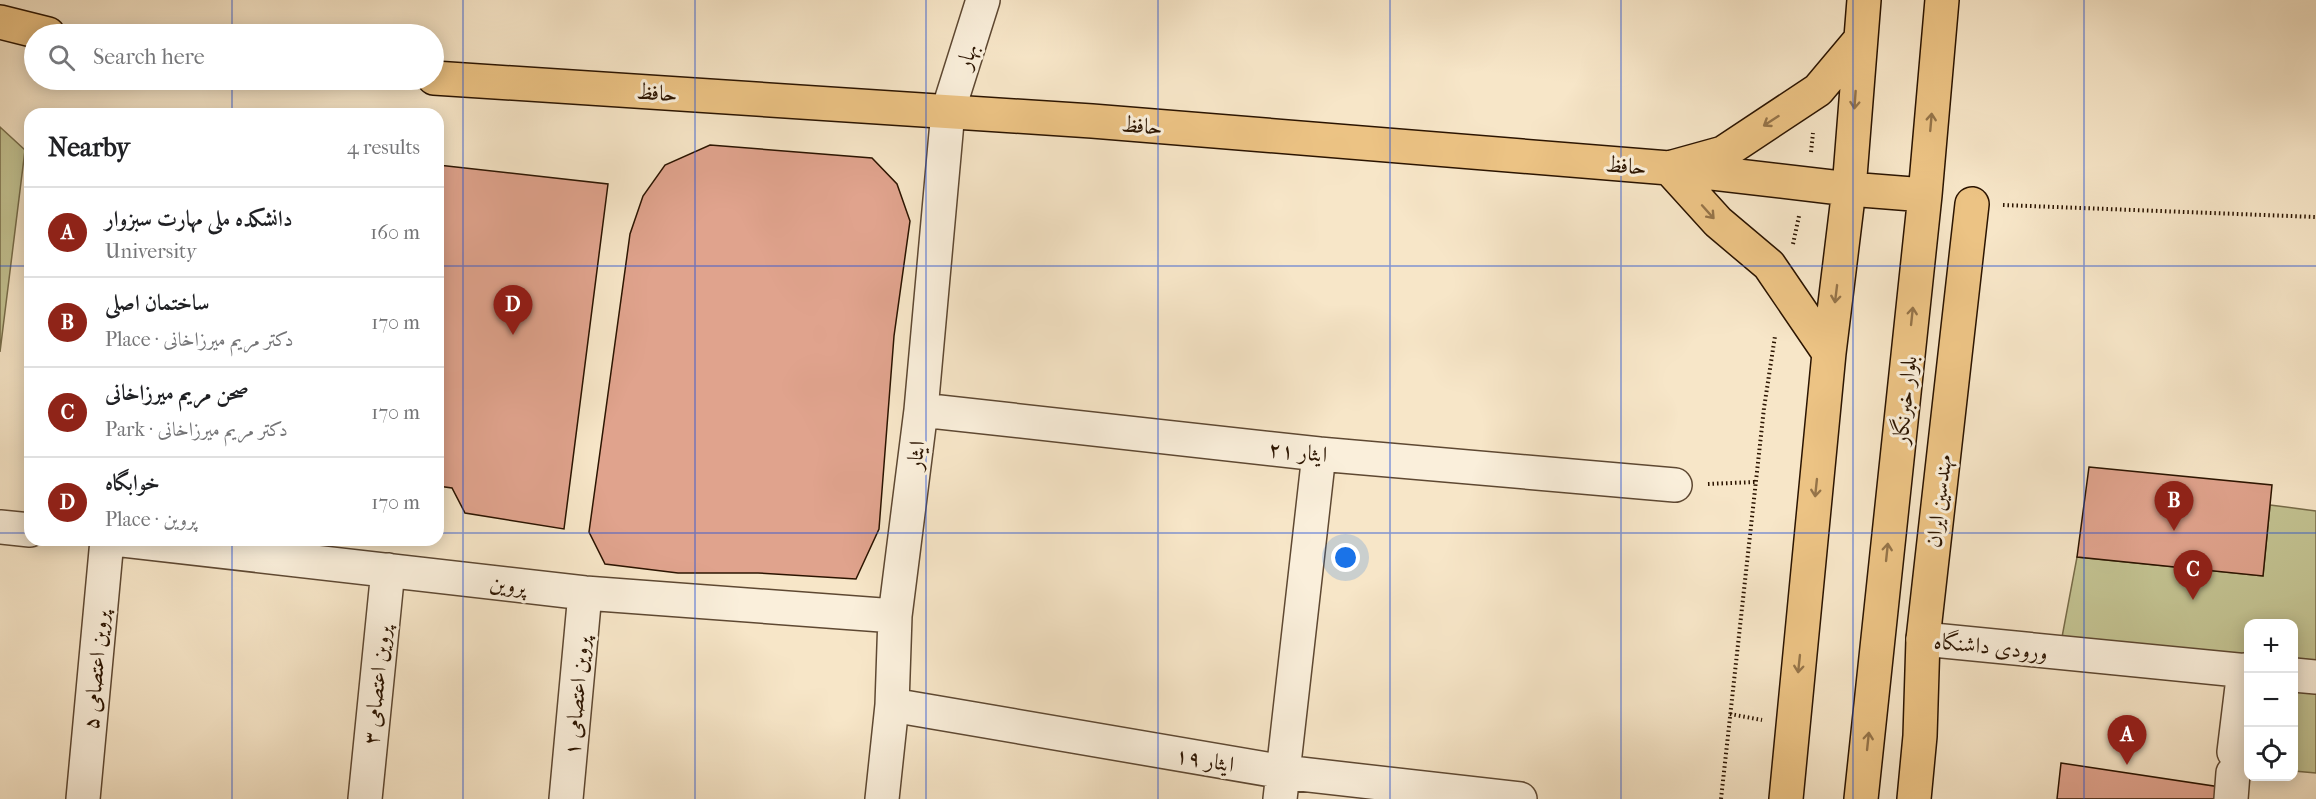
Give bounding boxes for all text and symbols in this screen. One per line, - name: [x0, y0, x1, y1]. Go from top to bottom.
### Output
- search box: [24, 24, 444, 90]
- street label: بهار: [950, 40, 984, 75]
- icon: search: [45, 41, 78, 74]
- text: Search here: [93, 44, 205, 70]
- street label: حافظ: [635, 79, 678, 107]
- one-way arrow: [1850, 90, 1861, 110]
- street label: حافظ: [1120, 111, 1164, 141]
- one-way arrow: [1926, 112, 1937, 132]
- one-way arrow: [1763, 115, 1780, 128]
- text: Nearby: [48, 132, 130, 163]
- text: 4 results: [347, 136, 420, 159]
- street label: حافظ: [1604, 151, 1648, 181]
- one-way arrow: [1701, 204, 1715, 219]
- text: دانشکده ملی مهارت سبزوار: [105, 206, 293, 232]
- text: A: [61, 221, 74, 244]
- text: 160 m: [370, 221, 420, 244]
- text: University: [105, 240, 197, 263]
- one-way arrow: [1831, 284, 1842, 304]
- pin: D: [494, 286, 532, 335]
- text: ساختمان اصلی: [105, 290, 210, 316]
- one-way arrow: [1907, 306, 1918, 326]
- text: B: [61, 311, 74, 334]
- text: 170 m: [371, 311, 420, 334]
- text: Place · دکتر مریم میرزاخانی: [105, 328, 294, 351]
- street label: بلوار خبرنگار: [1886, 354, 1923, 448]
- text: صحن مریم میرزاخانی: [105, 380, 249, 406]
- text: C: [61, 401, 74, 424]
- text: 170 m: [371, 401, 420, 424]
- text: Park · دکتر مریم میرزاخانی: [105, 418, 288, 441]
- street label: ایثار ۲۱: [1267, 436, 1329, 468]
- street label: ایثار: [901, 439, 931, 473]
- street label: مهندسین ایران: [1920, 453, 1959, 549]
- text: خوابگاه: [105, 470, 160, 496]
- one-way arrow: [1810, 478, 1821, 498]
- pin: B: [2154, 482, 2194, 531]
- text: D: [60, 491, 75, 514]
- text: 170 m: [371, 491, 420, 514]
- text: Place · پروین: [105, 508, 197, 531]
- one-way arrow: [1882, 542, 1893, 562]
- your location: [1331, 543, 1360, 572]
- pin: C: [2174, 550, 2212, 600]
- street label: پروین: [488, 570, 530, 601]
- street label: پروین اعتصامی ۵: [78, 607, 115, 731]
- map controls: [2244, 619, 2298, 781]
- button: +: [2244, 619, 2298, 673]
- street label: پروین اعتصامی ۳: [358, 622, 397, 746]
- street label: ورودی داشنگاه: [1933, 627, 2049, 666]
- street label: پروین اعتصامی ۱: [559, 633, 596, 757]
- one-way arrow: [1793, 653, 1804, 673]
- button: −: [2244, 673, 2298, 727]
- pin: A: [2108, 716, 2146, 765]
- button: locate: [2244, 727, 2298, 781]
- one-way arrow: [1863, 731, 1874, 751]
- street label: ایثار ۱۹: [1173, 742, 1236, 778]

